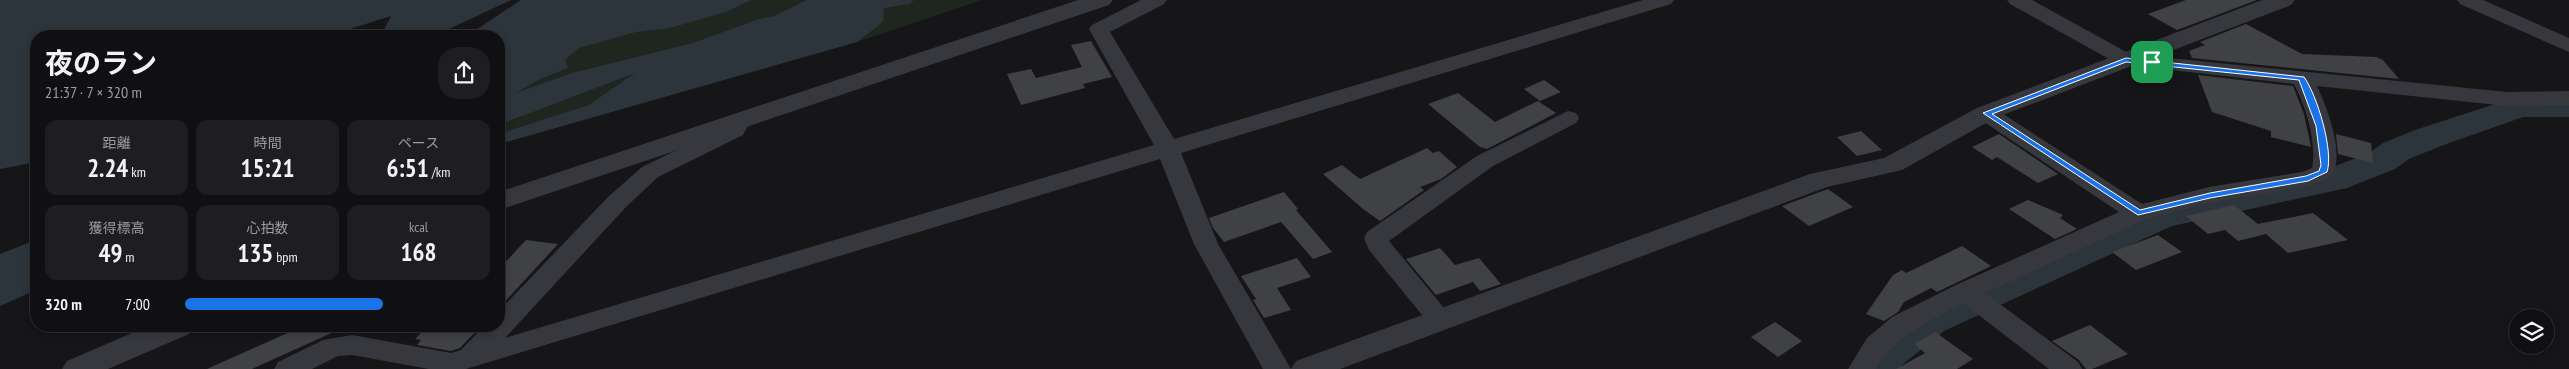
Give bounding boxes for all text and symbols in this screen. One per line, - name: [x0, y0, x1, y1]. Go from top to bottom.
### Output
- pin: [2131, 41, 2173, 83]
- text: 夜のラン: [45, 44, 157, 81]
- button: share: [438, 47, 490, 99]
- icon: arrive: [2138, 48, 2166, 76]
- text: 21:37 · 7 × 320 m: [45, 82, 142, 102]
- text: 距離: [103, 134, 131, 152]
- text: 時間: [254, 134, 282, 152]
- text: ペース: [398, 134, 439, 152]
- text: 2.24: [87, 152, 128, 184]
- text: 15:21: [240, 152, 295, 184]
- text: 6:51: [387, 152, 429, 184]
- text: km: [128, 163, 146, 181]
- text: /km: [429, 163, 450, 181]
- text: kcal: [409, 218, 428, 236]
- text: 獲得標高: [89, 219, 145, 237]
- text: 心拍数: [247, 219, 289, 237]
- text: 168: [401, 236, 436, 268]
- text: 49: [99, 237, 122, 269]
- text: 135: [237, 237, 273, 269]
- text: m: [122, 248, 135, 266]
- text: bpm: [273, 248, 298, 266]
- text: 320 m: [45, 294, 82, 314]
- text: 7:00: [125, 294, 150, 314]
- map controls: [2509, 309, 2554, 354]
- button: layers: [2509, 309, 2554, 354]

